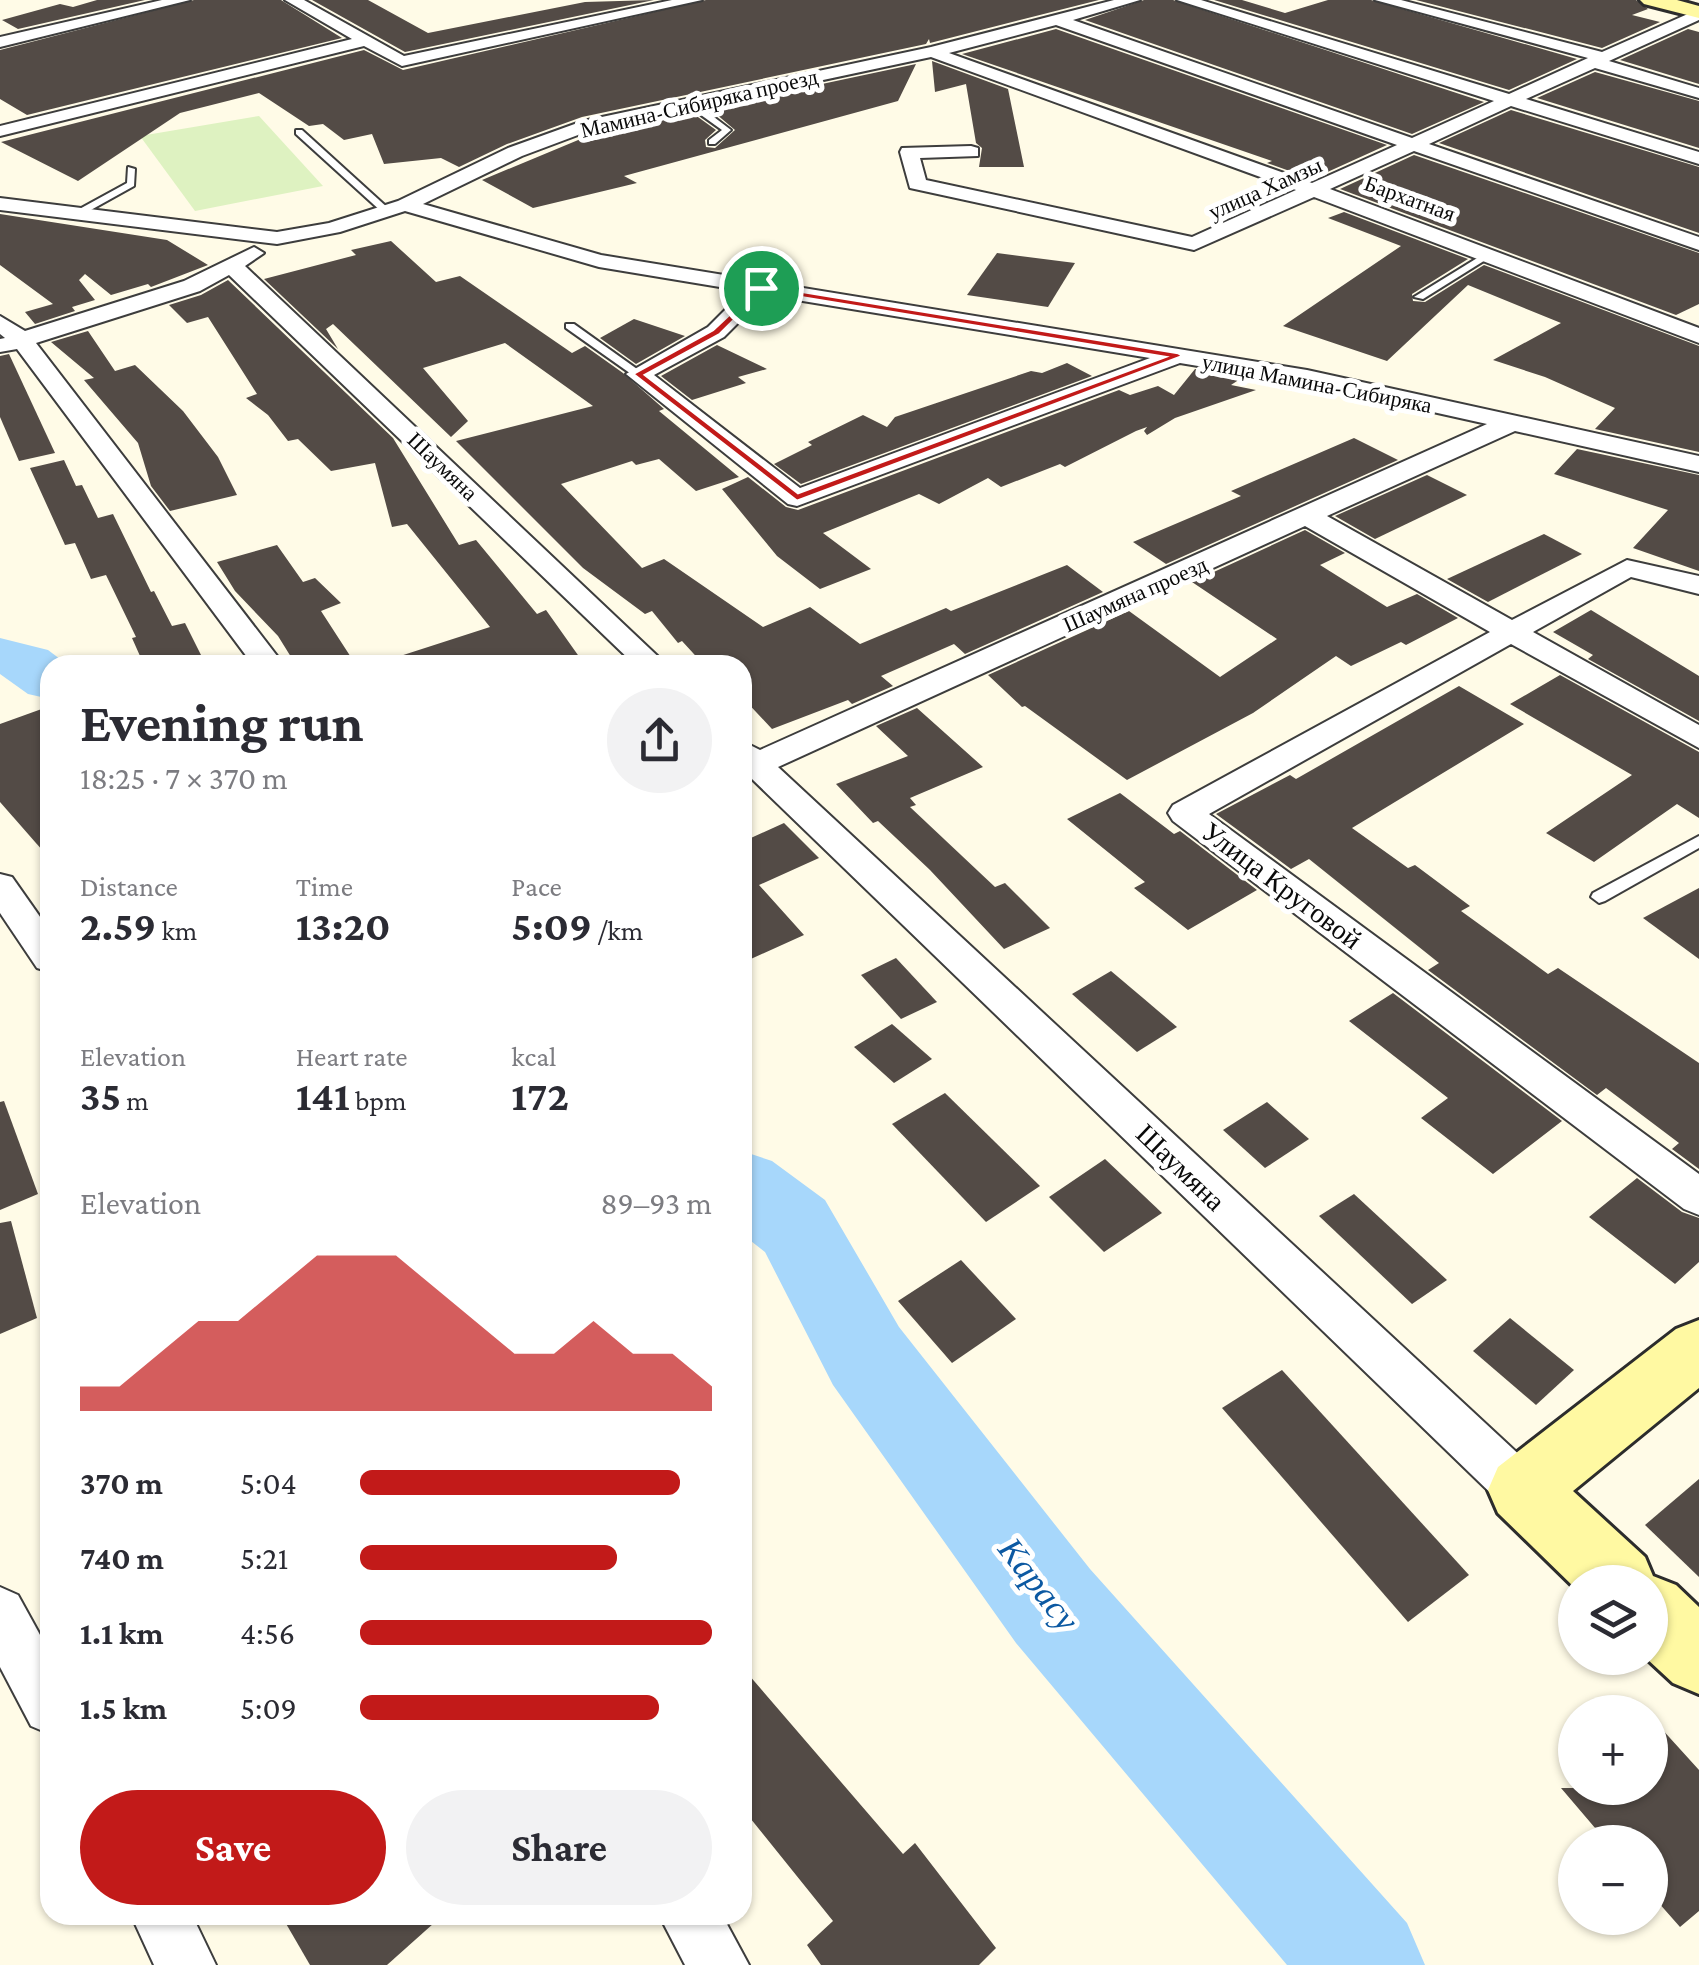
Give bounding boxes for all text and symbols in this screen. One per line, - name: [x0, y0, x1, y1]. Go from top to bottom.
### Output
- street label: Мамина-Сибиряка проезд: [578, 64, 820, 143]
- street label: улица Хамзы: [1205, 152, 1326, 225]
- street label: Бархатная: [1361, 171, 1459, 226]
- pin: [719, 246, 804, 331]
- icon: arrive: [734, 261, 789, 316]
- street label: улица Мамина-Сибиряка: [1200, 349, 1434, 418]
- street label: Шаумяна: [403, 427, 483, 506]
- street label: Шаумяна проезд: [1059, 552, 1211, 637]
- button: share: [607, 688, 712, 793]
- text: Evening run: [80, 692, 364, 753]
- text: 18:25 · 7 × 370 m: [80, 760, 288, 796]
- street label: Улица Круговой: [1196, 815, 1367, 955]
- text: Distance: [80, 871, 178, 902]
- text: Time: [296, 871, 353, 902]
- text: Pace: [511, 871, 562, 902]
- text: 2.59: [80, 902, 156, 949]
- text: 13:20: [296, 902, 390, 949]
- text: 5:09: [511, 902, 592, 949]
- text: km: [156, 915, 197, 946]
- text: /km: [592, 915, 643, 946]
- text: Elevation: [80, 1041, 186, 1072]
- text: Heart rate: [296, 1041, 408, 1072]
- text: kcal: [511, 1041, 556, 1072]
- text: 35: [80, 1072, 121, 1119]
- text: 141: [296, 1072, 350, 1119]
- text: 172: [511, 1072, 569, 1119]
- text: m: [121, 1085, 149, 1116]
- text: bpm: [350, 1085, 407, 1116]
- street label: Шаумяна: [1130, 1118, 1232, 1217]
- text: Elevation: [80, 1185, 201, 1221]
- text: 89–93 m: [601, 1185, 712, 1221]
- text: 370 m: [80, 1465, 163, 1501]
- text: 5:04: [240, 1465, 297, 1501]
- water label: Карасу: [990, 1530, 1087, 1639]
- text: 740 m: [80, 1540, 164, 1576]
- text: 5:21: [240, 1540, 288, 1576]
- map controls: [1558, 1565, 1668, 1935]
- button: layers: [1558, 1565, 1668, 1675]
- text: 1.1 km: [80, 1615, 163, 1651]
- text: 4:56: [240, 1615, 295, 1651]
- text: 1.5 km: [80, 1690, 167, 1726]
- text: 5:09: [240, 1690, 297, 1726]
- button: +: [1558, 1695, 1668, 1805]
- button: Save: [80, 1790, 386, 1905]
- button: Share: [406, 1790, 712, 1905]
- button: −: [1558, 1825, 1668, 1935]

